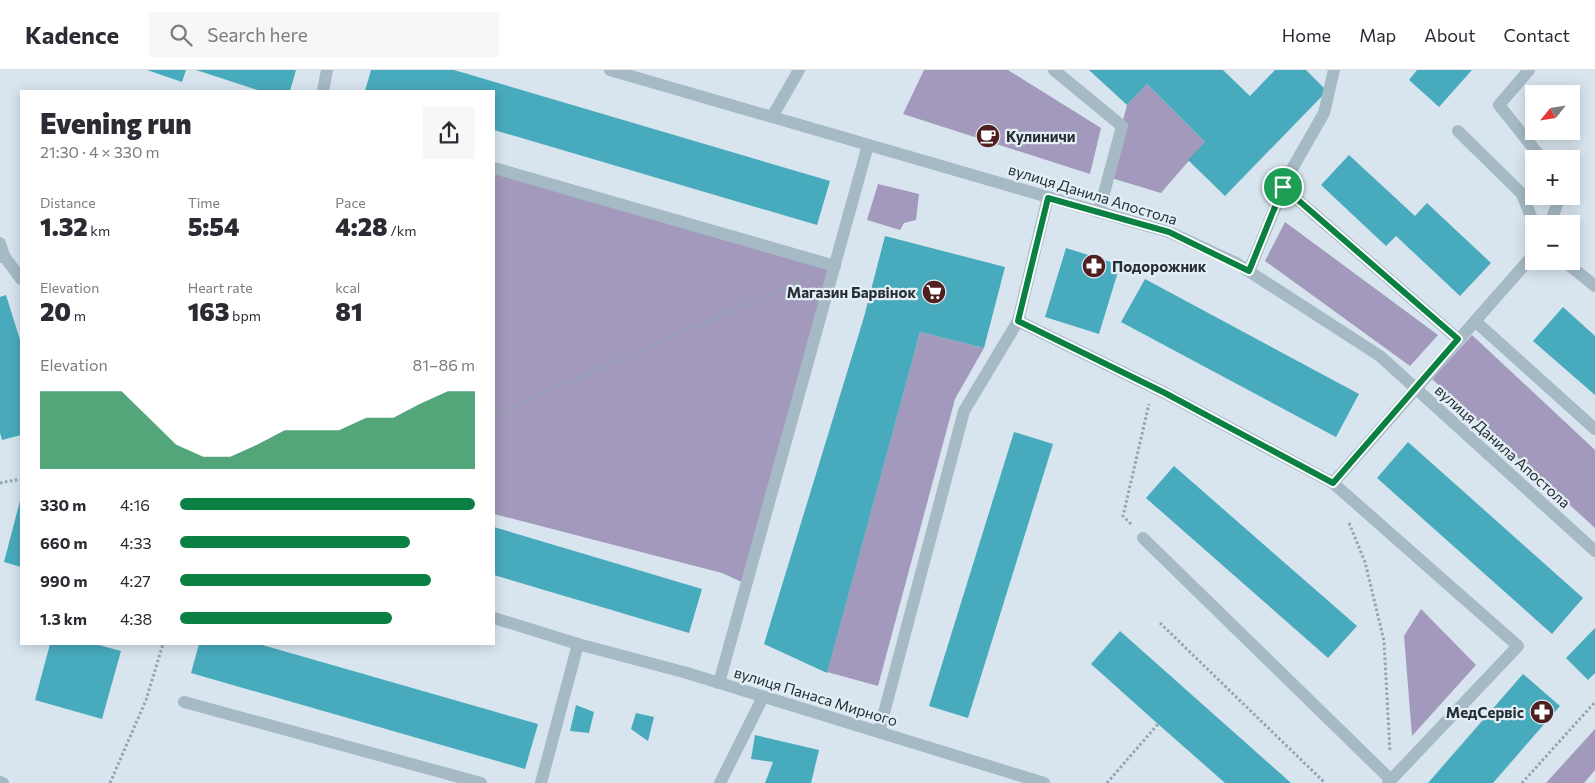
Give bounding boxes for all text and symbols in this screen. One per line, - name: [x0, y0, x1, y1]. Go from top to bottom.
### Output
- search box: [149, 12, 499, 57]
- text: Kadence: [25, 20, 119, 49]
- icon: search: [167, 21, 195, 49]
- text: Search here: [207, 23, 308, 46]
- text: Home: [1282, 24, 1331, 46]
- text: Map: [1359, 24, 1396, 46]
- text: About: [1424, 24, 1476, 46]
- text: Contact: [1504, 24, 1570, 46]
- north arrow: [1525, 85, 1580, 140]
- map controls: [1525, 85, 1580, 270]
- text: Evening run: [40, 106, 192, 140]
- button: share: [423, 107, 475, 159]
- cafe icon: Кулиничи: [975, 123, 1001, 149]
- place label: Кулиничи: [1006, 127, 1075, 145]
- text: 21:30 · 4 × 330 m: [40, 142, 159, 161]
- button: +: [1525, 150, 1580, 205]
- street label: вулиця Данила Апостола: [1006, 160, 1180, 228]
- pin: [1262, 166, 1304, 208]
- icon: arrive: [1269, 173, 1297, 201]
- text: Distance: [40, 194, 96, 211]
- text: Time: [188, 194, 220, 211]
- text: Pace: [335, 194, 366, 211]
- text: 1.32: [40, 211, 88, 241]
- text: 5:54: [188, 211, 240, 241]
- text: 4:28: [335, 211, 388, 241]
- button: −: [1525, 215, 1580, 270]
- text: km: [88, 222, 110, 239]
- text: /km: [388, 222, 416, 239]
- pharmacy icon: Подорожник: [1081, 253, 1107, 279]
- place label: Подорожник: [1112, 257, 1207, 275]
- text: Elevation: [40, 279, 99, 296]
- text: Heart rate: [188, 279, 253, 296]
- text: kcal: [335, 279, 360, 296]
- supermarket icon: Магазин Барвінок: [921, 279, 947, 305]
- place label: Магазин Барвінок: [787, 283, 916, 301]
- text: 20: [40, 296, 71, 326]
- text: 163: [188, 296, 229, 326]
- text: 81: [335, 296, 363, 326]
- text: m: [71, 307, 86, 324]
- text: bpm: [229, 307, 261, 324]
- text: Elevation: [40, 355, 108, 374]
- text: 81–86 m: [413, 355, 475, 374]
- street label: вулиця Данила Апостола: [1432, 381, 1574, 511]
- text: 330 m: [40, 495, 86, 514]
- text: 4:16: [120, 495, 150, 514]
- text: 660 m: [40, 533, 87, 552]
- text: 4:33: [120, 533, 152, 552]
- text: 990 m: [40, 571, 87, 590]
- text: 4:27: [120, 571, 151, 590]
- text: 1.3 km: [40, 609, 87, 628]
- text: 4:38: [120, 609, 152, 628]
- street label: вулиця Панаса Мирного: [732, 663, 900, 729]
- pharmacy icon: МедСервіс: [1529, 699, 1555, 725]
- place label: МедСервіс: [1446, 703, 1524, 721]

